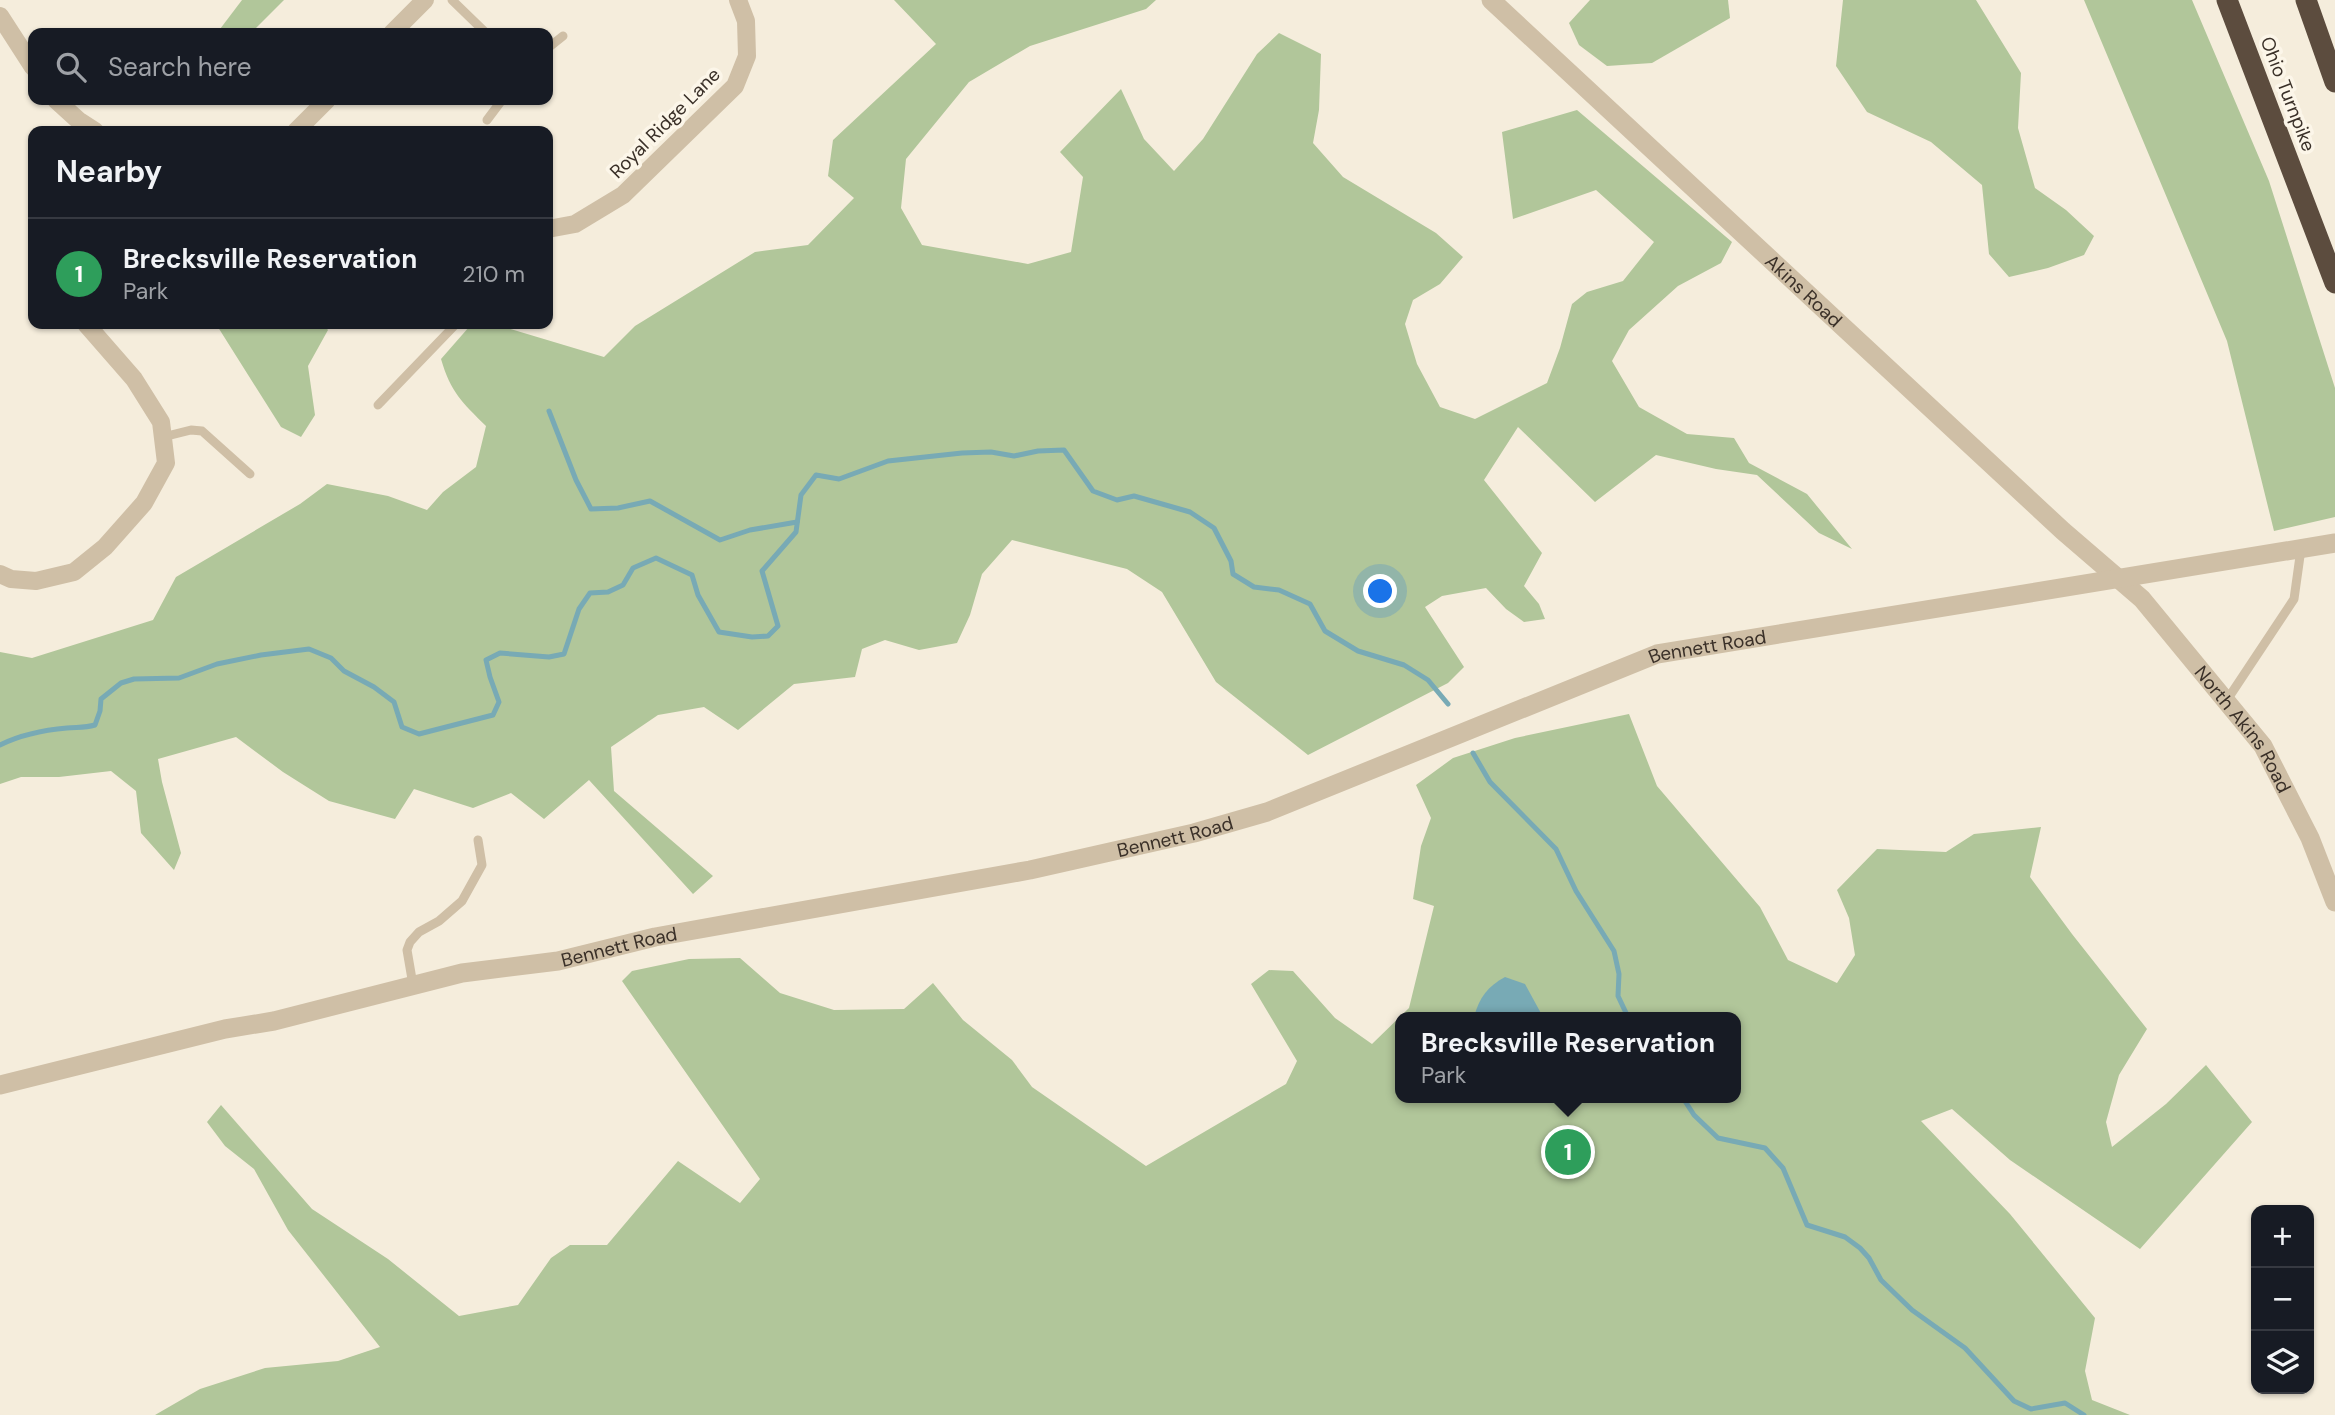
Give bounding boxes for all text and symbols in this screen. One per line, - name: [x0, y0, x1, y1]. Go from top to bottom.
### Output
- search box: [28, 28, 553, 105]
- street label: Ohio Turnpike: [2255, 33, 2321, 155]
- icon: search: [52, 48, 90, 86]
- text: Search here: [108, 50, 251, 84]
- street label: Royal Ridge Lane: [604, 62, 726, 184]
- text: Nearby: [56, 152, 162, 191]
- text: Brecksville Reservation: [123, 242, 417, 276]
- street label: Akins Road: [1760, 249, 1848, 333]
- text: 1: [75, 259, 83, 289]
- text: 210 m: [462, 259, 525, 289]
- text: Park: [123, 276, 168, 306]
- your location: [1363, 574, 1397, 608]
- street label: Bennett Road: [1644, 624, 1768, 669]
- street label: North Akins Road: [2189, 660, 2297, 797]
- street label: Bennett Road: [1115, 810, 1236, 863]
- street label: Bennett Road: [558, 921, 679, 972]
- popup: [1395, 1012, 1741, 1103]
- text: Brecksville Reservation: [1421, 1026, 1715, 1060]
- text: Park: [1421, 1060, 1466, 1090]
- pin: 1: [1545, 1126, 1591, 1178]
- map controls: [2251, 1205, 2314, 1394]
- button: +: [2251, 1205, 2314, 1268]
- button: −: [2251, 1268, 2314, 1331]
- button: layers: [2251, 1331, 2314, 1394]

